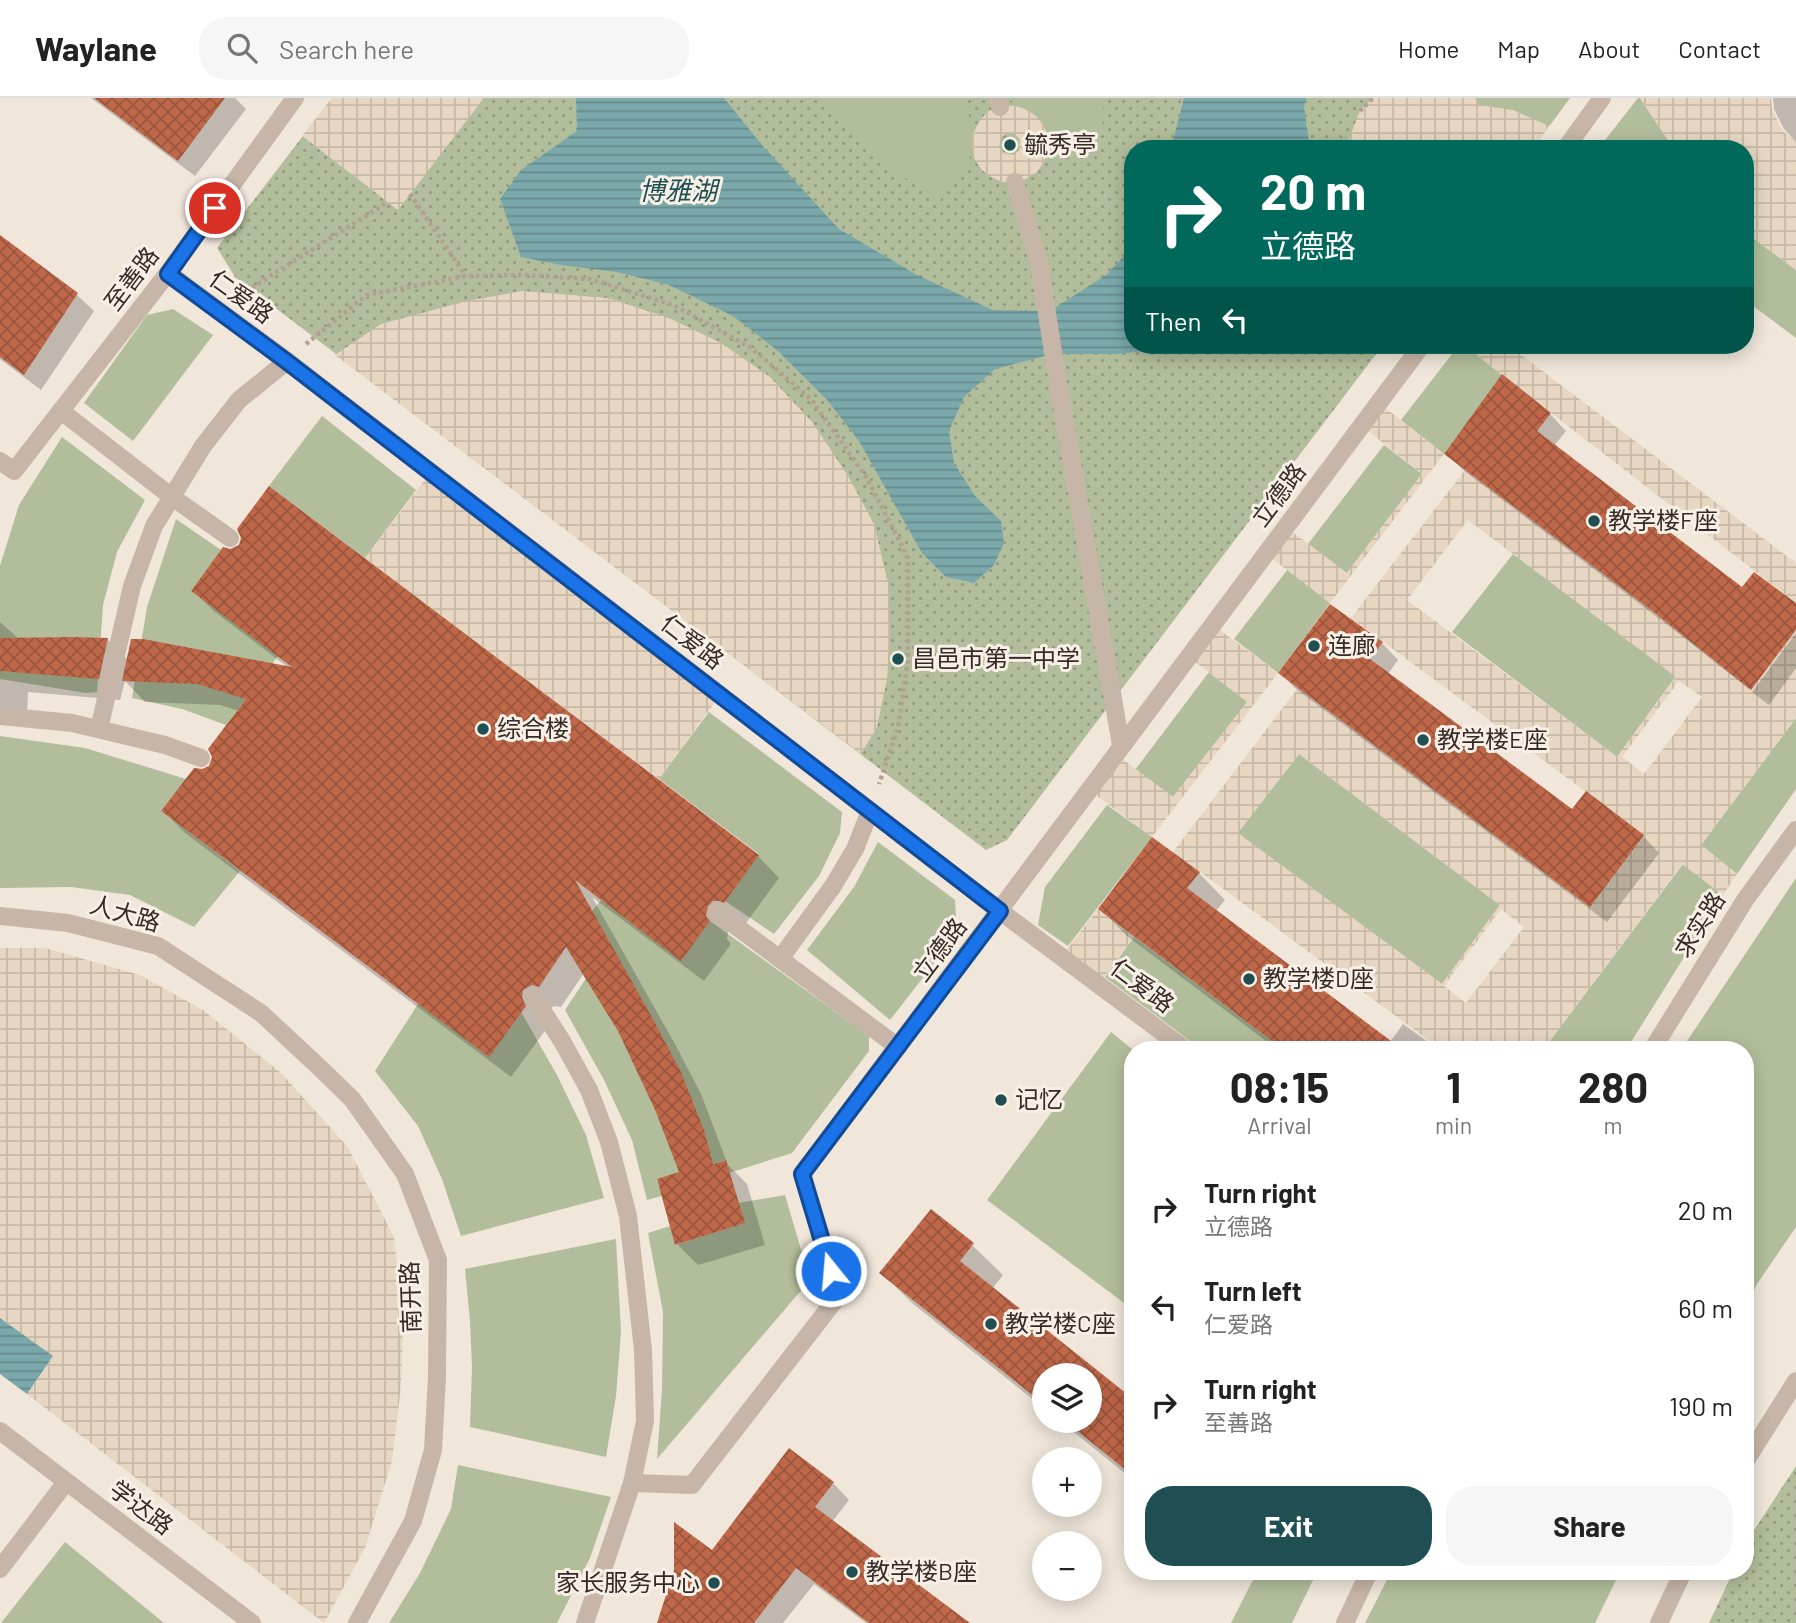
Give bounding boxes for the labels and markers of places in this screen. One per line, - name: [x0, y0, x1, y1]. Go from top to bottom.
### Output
- place label: 毓秀亭: [1024, 129, 1096, 158]
- marker: 毓秀亭: [1002, 137, 1018, 153]
- pin: [185, 178, 245, 238]
- place label: 教学楼F座: [1608, 505, 1718, 534]
- marker: 教学楼F座: [1586, 513, 1602, 529]
- place label: 连廊: [1328, 630, 1376, 659]
- marker: 连廊: [1306, 638, 1322, 654]
- place label: 昌邑市第一中学: [912, 643, 1080, 672]
- marker: 昌邑市第一中学: [890, 651, 906, 667]
- place label: 综合楼: [497, 713, 569, 742]
- marker: 综合楼: [475, 721, 491, 737]
- place label: 教学楼E座: [1437, 724, 1548, 753]
- marker: 教学楼E座: [1415, 732, 1431, 748]
- place label: 教学楼D座: [1263, 963, 1374, 992]
- marker: 教学楼D座: [1241, 971, 1257, 987]
- place label: 记忆: [1015, 1084, 1063, 1113]
- marker: 记忆: [993, 1092, 1009, 1108]
- place label: 教学楼C座: [1005, 1308, 1116, 1337]
- marker: 教学楼C座: [983, 1316, 999, 1332]
- place label: 教学楼B座: [866, 1556, 977, 1585]
- marker: 教学楼B座: [844, 1564, 860, 1580]
- place label: 家长服务中心: [556, 1567, 700, 1596]
- marker: 家长服务中心: [706, 1575, 722, 1591]

